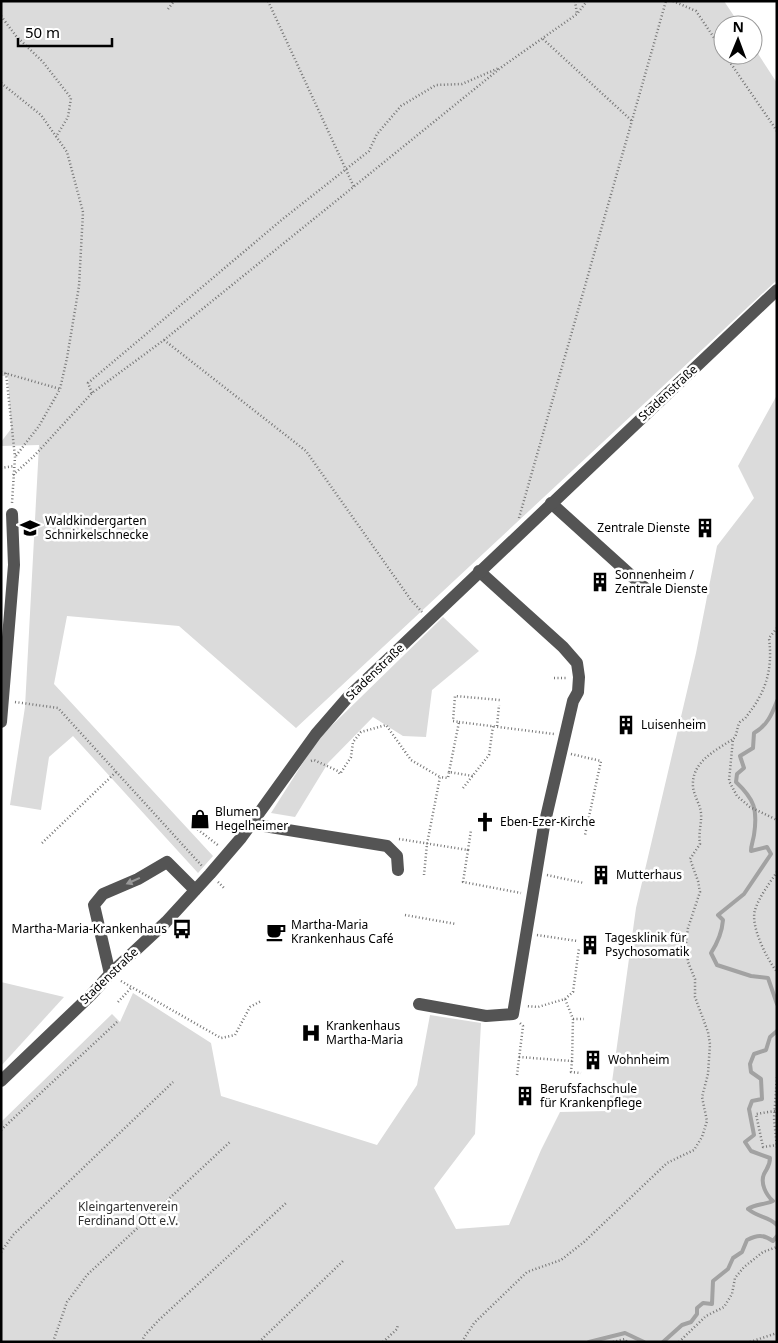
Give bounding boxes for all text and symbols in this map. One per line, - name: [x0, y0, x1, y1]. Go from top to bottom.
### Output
- scale bar: [18, 15, 111, 47]
- north arrow: [713, 15, 763, 65]
- text: N: [732, 17, 744, 36]
- text: 50 m: [25, 22, 60, 42]
- street label: Stadenstraße: [634, 361, 701, 424]
- place label: Waldkindergarten Schnirkelschnecke: [45, 512, 149, 543]
- school or university icon: Waldkindergarten Schnirkelschnecke: [19, 517, 41, 539]
- building icon: Zentrale Dienste: [694, 517, 716, 539]
- place label: Zentrale Dienste: [597, 519, 690, 536]
- place label: Sonnenheim / Zentrale Dienste: [615, 566, 708, 597]
- building icon: Sonnenheim / Zentrale Dienste: [589, 571, 611, 593]
- street label: Stadenstraße: [342, 639, 408, 704]
- building icon: Luisenheim: [615, 714, 637, 736]
- place label: Luisenheim: [641, 716, 706, 733]
- place label: Blumen Hegelheimer: [215, 803, 288, 834]
- shop icon: Blumen Hegelheimer: [189, 808, 211, 830]
- church icon: Eben-Ezer-Kirche: [474, 811, 496, 833]
- place label: Eben-Ezer-Kirche: [500, 813, 595, 830]
- building icon: Mutterhaus: [590, 864, 612, 886]
- place label: Mutterhaus: [616, 866, 682, 883]
- one-way arrow: [126, 877, 140, 885]
- place label: Martha-Maria Krankenhaus Café: [291, 916, 394, 947]
- bus stop icon: Martha-Maria-Krankenhaus: [171, 918, 193, 940]
- place label: Martha-Maria-Krankenhaus: [12, 920, 167, 937]
- cafe icon: Martha-Maria Krankenhaus Café: [265, 921, 287, 943]
- place label: Tagesklinik für Psychosomatik: [605, 929, 690, 960]
- building icon: Tagesklinik für Psychosomatik: [579, 934, 601, 956]
- street label: Stadenstraße: [76, 943, 142, 1008]
- place label: Krankenhaus Martha-Maria: [326, 1017, 403, 1048]
- hospital icon: Krankenhaus Martha-Maria: [300, 1022, 322, 1044]
- building icon: Wohnheim: [582, 1049, 604, 1071]
- place label: Wohnheim: [608, 1051, 670, 1068]
- place label: Berufsfachschule für Krankenpflege: [540, 1080, 642, 1111]
- building icon: Berufsfachschule für Krankenpflege: [514, 1085, 536, 1107]
- park label: Kleingartenverein Ferdinand Ott e.V.: [78, 1198, 178, 1229]

